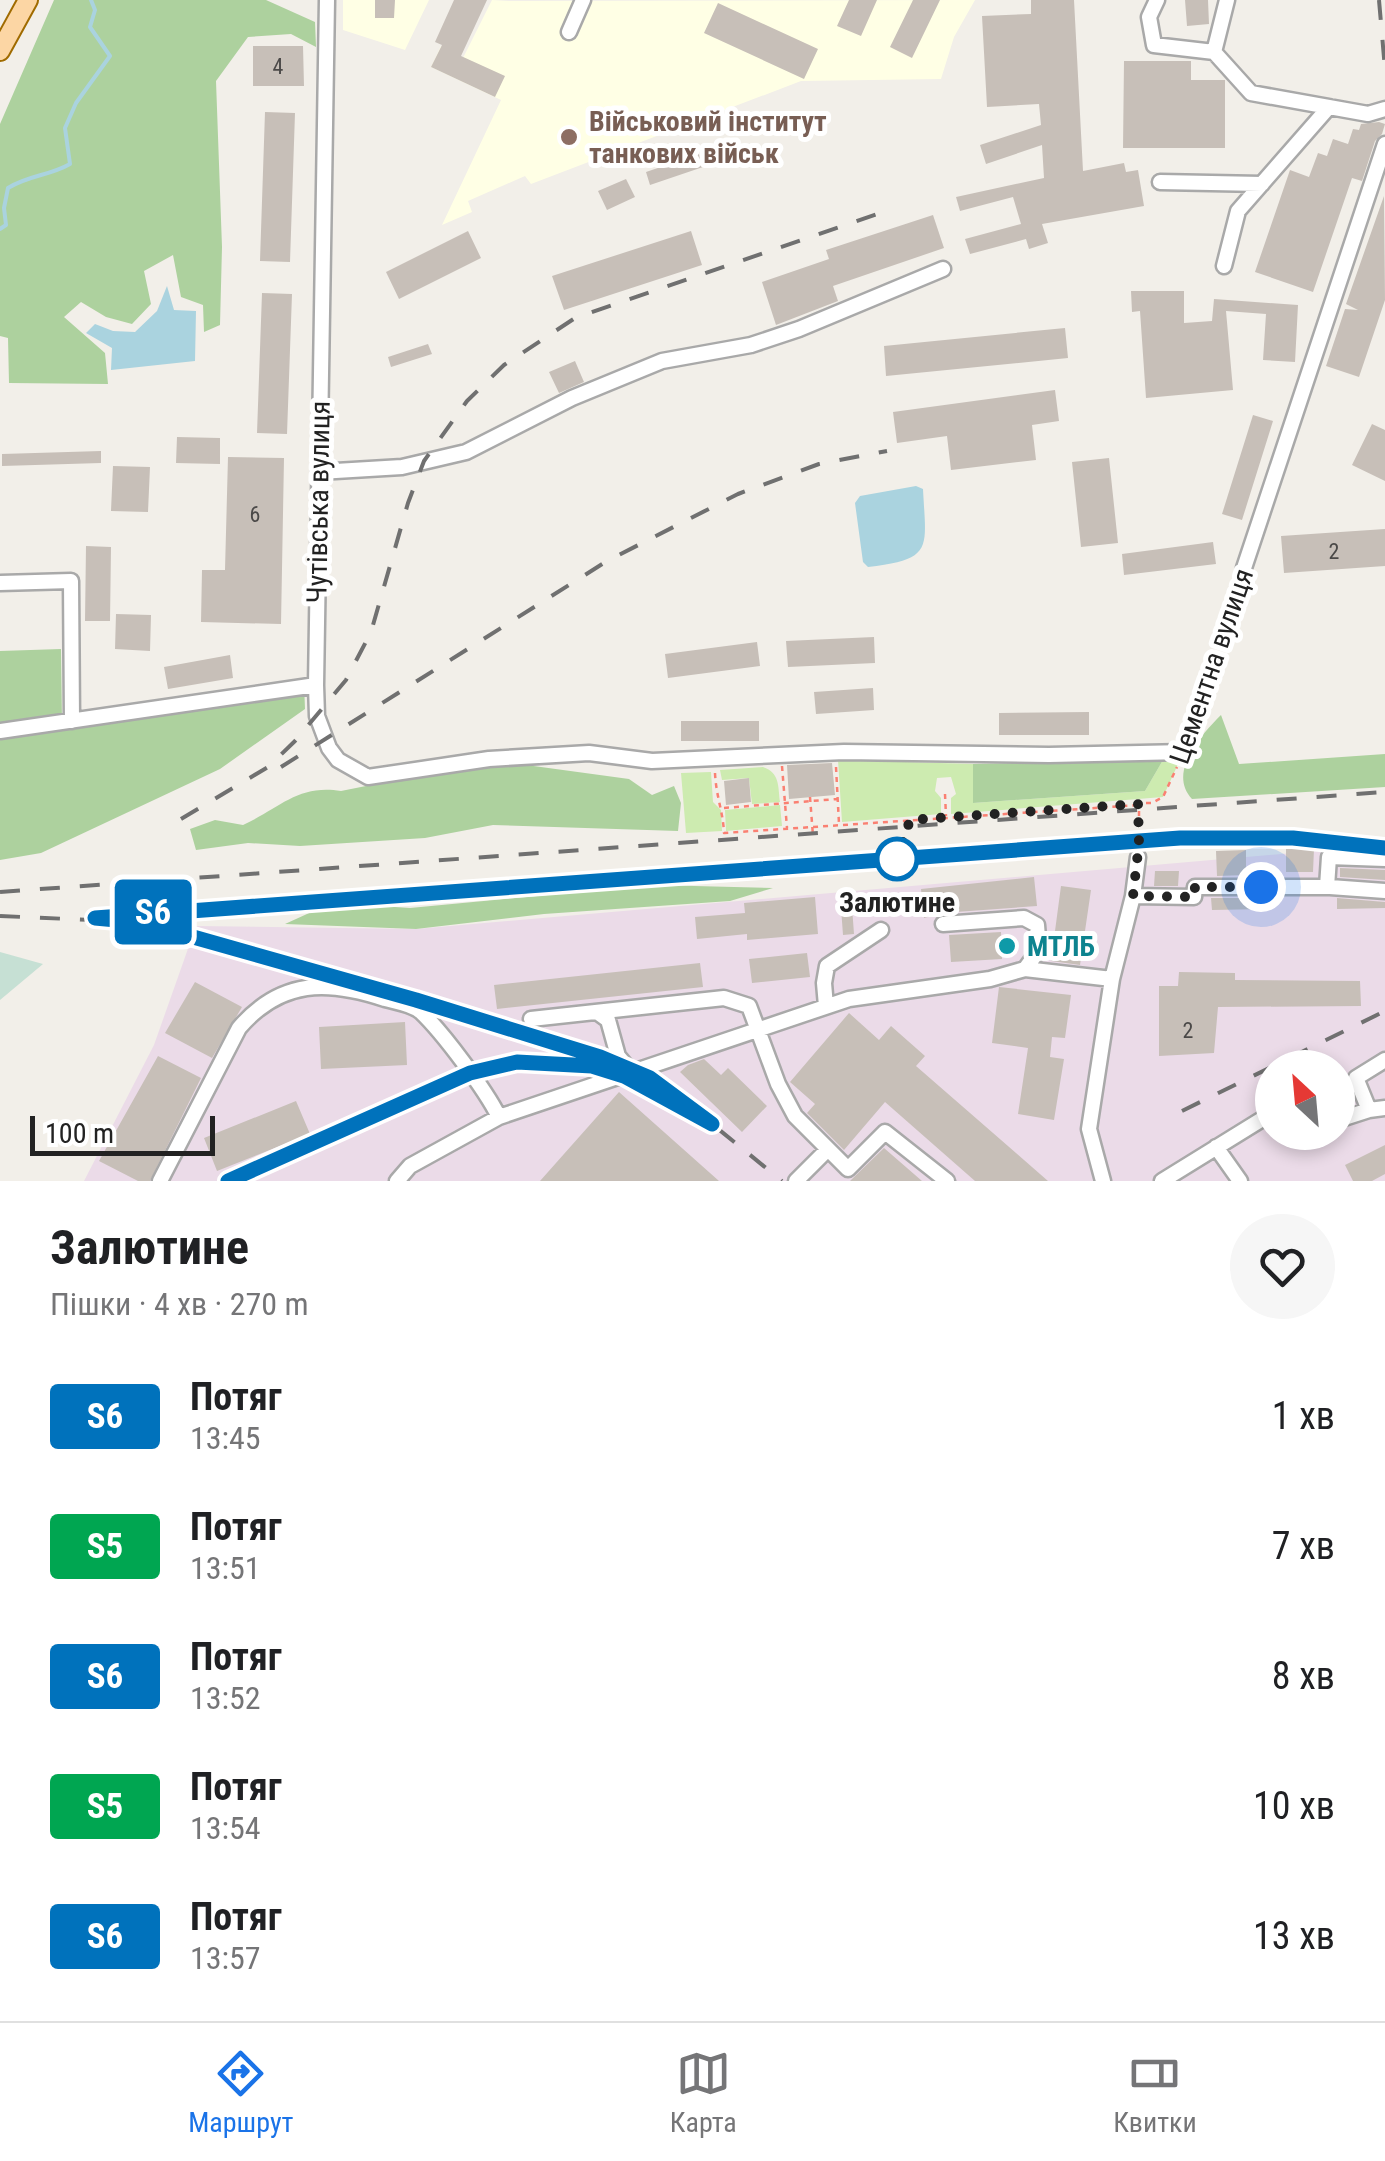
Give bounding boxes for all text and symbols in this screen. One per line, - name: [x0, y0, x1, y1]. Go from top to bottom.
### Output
- house number: 4: [273, 54, 284, 79]
- place label: Військовий інститут танкових військ: [589, 105, 827, 170]
- marker: Військовий інститут танкових військ: [558, 126, 580, 148]
- street label: Чутівська вулиця: [300, 400, 337, 604]
- house number: 6: [250, 502, 260, 527]
- house number: 2: [1329, 539, 1339, 564]
- street label: Цементна вулиця: [1163, 564, 1260, 768]
- marker: Залютине: [876, 838, 918, 880]
- your location: [1236, 862, 1286, 912]
- line badge: S6: [108, 880, 198, 944]
- place label: Залютине: [839, 886, 955, 919]
- text: S6: [135, 892, 171, 933]
- place label: МТЛБ: [1027, 930, 1095, 963]
- marker: МТЛБ: [996, 935, 1018, 957]
- house number: 2: [1183, 1018, 1193, 1043]
- north arrow: [1255, 1050, 1355, 1150]
- map controls: [1255, 1050, 1355, 1150]
- scale bar: [30, 1111, 215, 1156]
- text: 100 m: [45, 1117, 114, 1150]
- button: heart: [1230, 1214, 1335, 1319]
- text: Залютине: [50, 1219, 249, 1276]
- text: Пішки · 4 хв · 270 m: [50, 1285, 309, 1323]
- text: Потяг: [190, 1375, 282, 1419]
- text: 1 хв: [1272, 1394, 1335, 1438]
- text: S6: [87, 1396, 123, 1437]
- text: 13:45: [190, 1419, 261, 1457]
- text: Потяг: [190, 1505, 282, 1549]
- text: 7 хв: [1272, 1524, 1335, 1568]
- text: S5: [87, 1526, 123, 1567]
- text: 13:51: [190, 1549, 261, 1587]
- text: Потяг: [190, 1635, 282, 1679]
- text: 8 хв: [1272, 1654, 1335, 1698]
- text: S6: [87, 1656, 123, 1697]
- text: 13:52: [190, 1679, 261, 1717]
- text: Потяг: [190, 1765, 282, 1809]
- text: 10 хв: [1253, 1784, 1335, 1828]
- text: S5: [87, 1786, 123, 1827]
- text: 13:54: [190, 1809, 261, 1847]
- text: Потяг: [190, 1895, 282, 1939]
- text: 13 хв: [1253, 1914, 1335, 1958]
- text: S6: [87, 1916, 123, 1957]
- text: 13:57: [190, 1939, 261, 1977]
- tab: Маршрут: [188, 2046, 294, 2139]
- tab: Карта: [670, 2046, 737, 2139]
- tab: Квитки: [1113, 2046, 1197, 2139]

